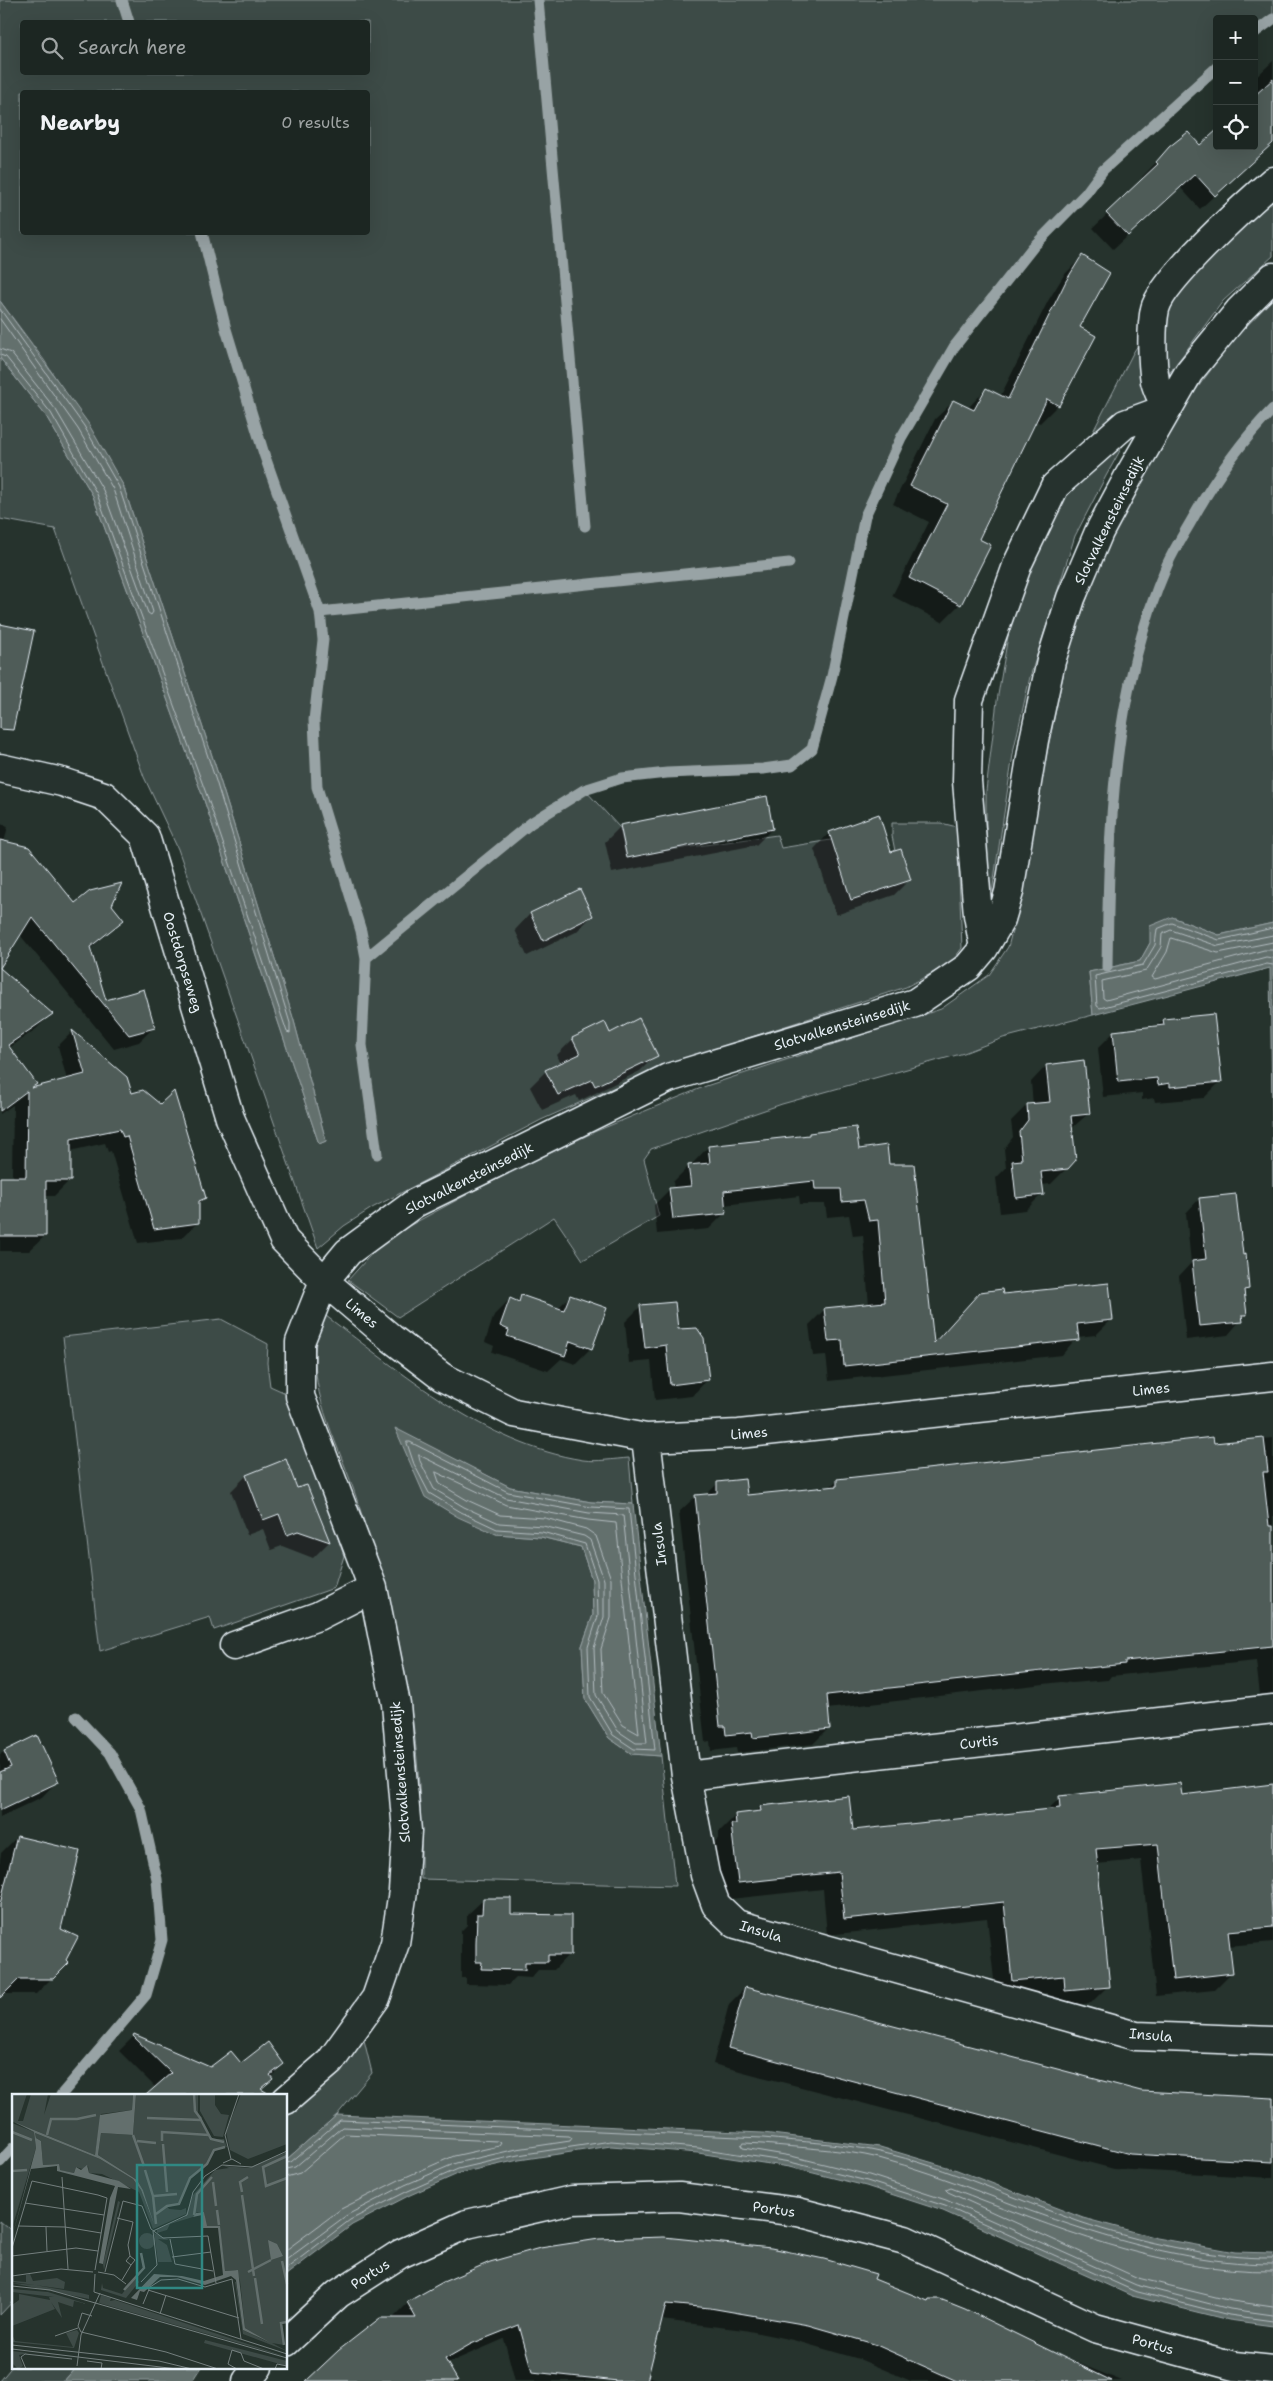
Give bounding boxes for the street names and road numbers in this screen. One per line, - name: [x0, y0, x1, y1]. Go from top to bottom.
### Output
- street label: Slotvalkensteinsedijk: [1070, 452, 1148, 588]
- street label: Oostdorpseweg: [159, 909, 207, 1015]
- street label: Slotvalkensteinsedijk: [772, 996, 912, 1054]
- street label: Slotvalkensteinsedijk: [402, 1138, 536, 1218]
- street label: Limes: [342, 1294, 382, 1332]
- street label: Limes: [1131, 1378, 1171, 1400]
- street label: Limes: [729, 1422, 769, 1444]
- street label: Insula: [647, 1521, 671, 1567]
- street label: Slotvalkensteinsedijk: [386, 1701, 414, 1843]
- street label: Curtis: [959, 1731, 999, 1753]
- street label: Insula: [738, 1916, 785, 1946]
- street label: Insula: [1129, 2024, 1174, 2046]
- street label: Portus: [752, 2197, 797, 2221]
- street label: Portus: [347, 2255, 393, 2293]
- street label: Portus: [1130, 2329, 1176, 2359]

